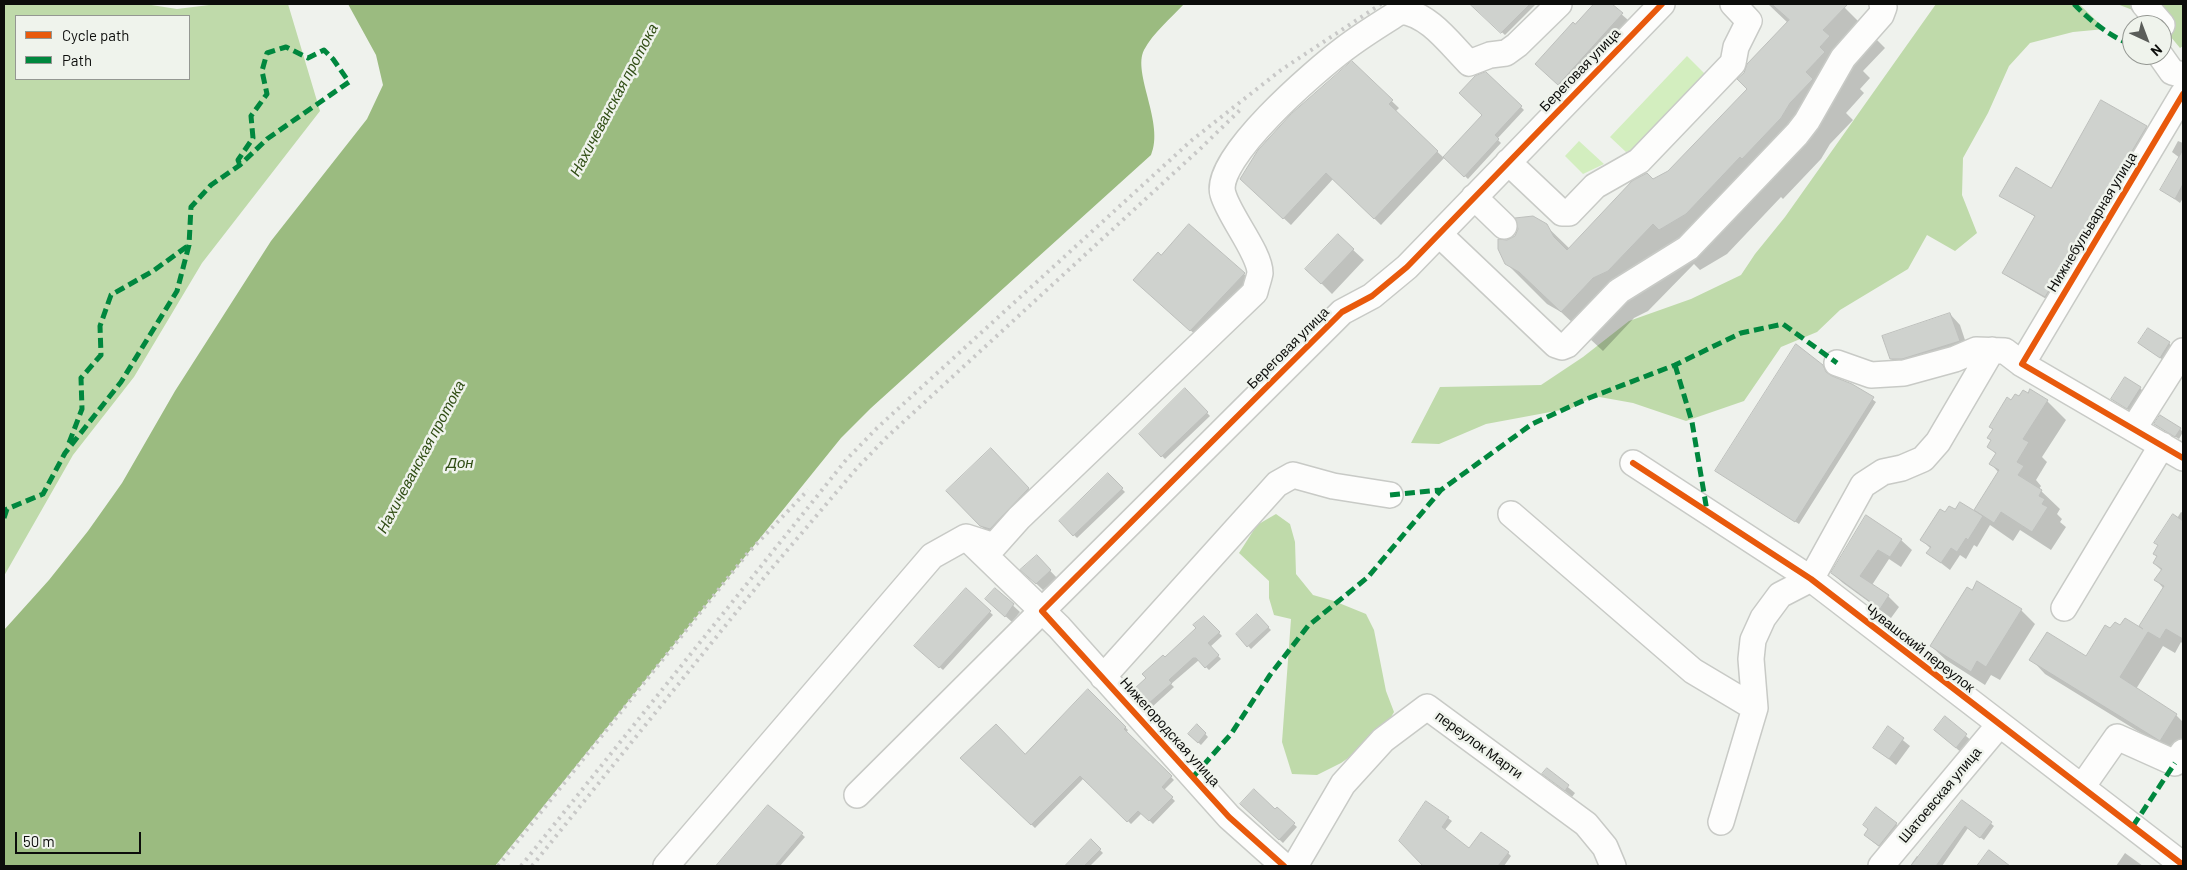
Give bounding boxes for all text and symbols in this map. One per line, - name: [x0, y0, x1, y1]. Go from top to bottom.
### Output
- legend: [15, 15, 190, 80]
- north arrow: [2122, 15, 2172, 65]
- water label: Нахичеванская протока: [566, 21, 662, 179]
- street label: Береговая улица: [1536, 25, 1624, 115]
- text: Cycle path: [62, 26, 129, 44]
- text: N: [2148, 41, 2166, 60]
- text: Path: [62, 51, 92, 69]
- street label: Нижнебульварная улица: [2044, 149, 2140, 295]
- street label: Береговая улица: [1244, 304, 1332, 392]
- water label: Нахичеванская протока: [373, 378, 469, 536]
- water label: Дон: [446, 454, 474, 472]
- street label: Чувашский переулок: [1862, 600, 1978, 696]
- street label: Нижегородская улица: [1117, 674, 1223, 790]
- street label: переулок Марти: [1432, 708, 1526, 782]
- street label: Шатоевская улица: [1895, 744, 1985, 846]
- scale bar: [18, 822, 144, 854]
- text: 50 m: [23, 832, 55, 850]

